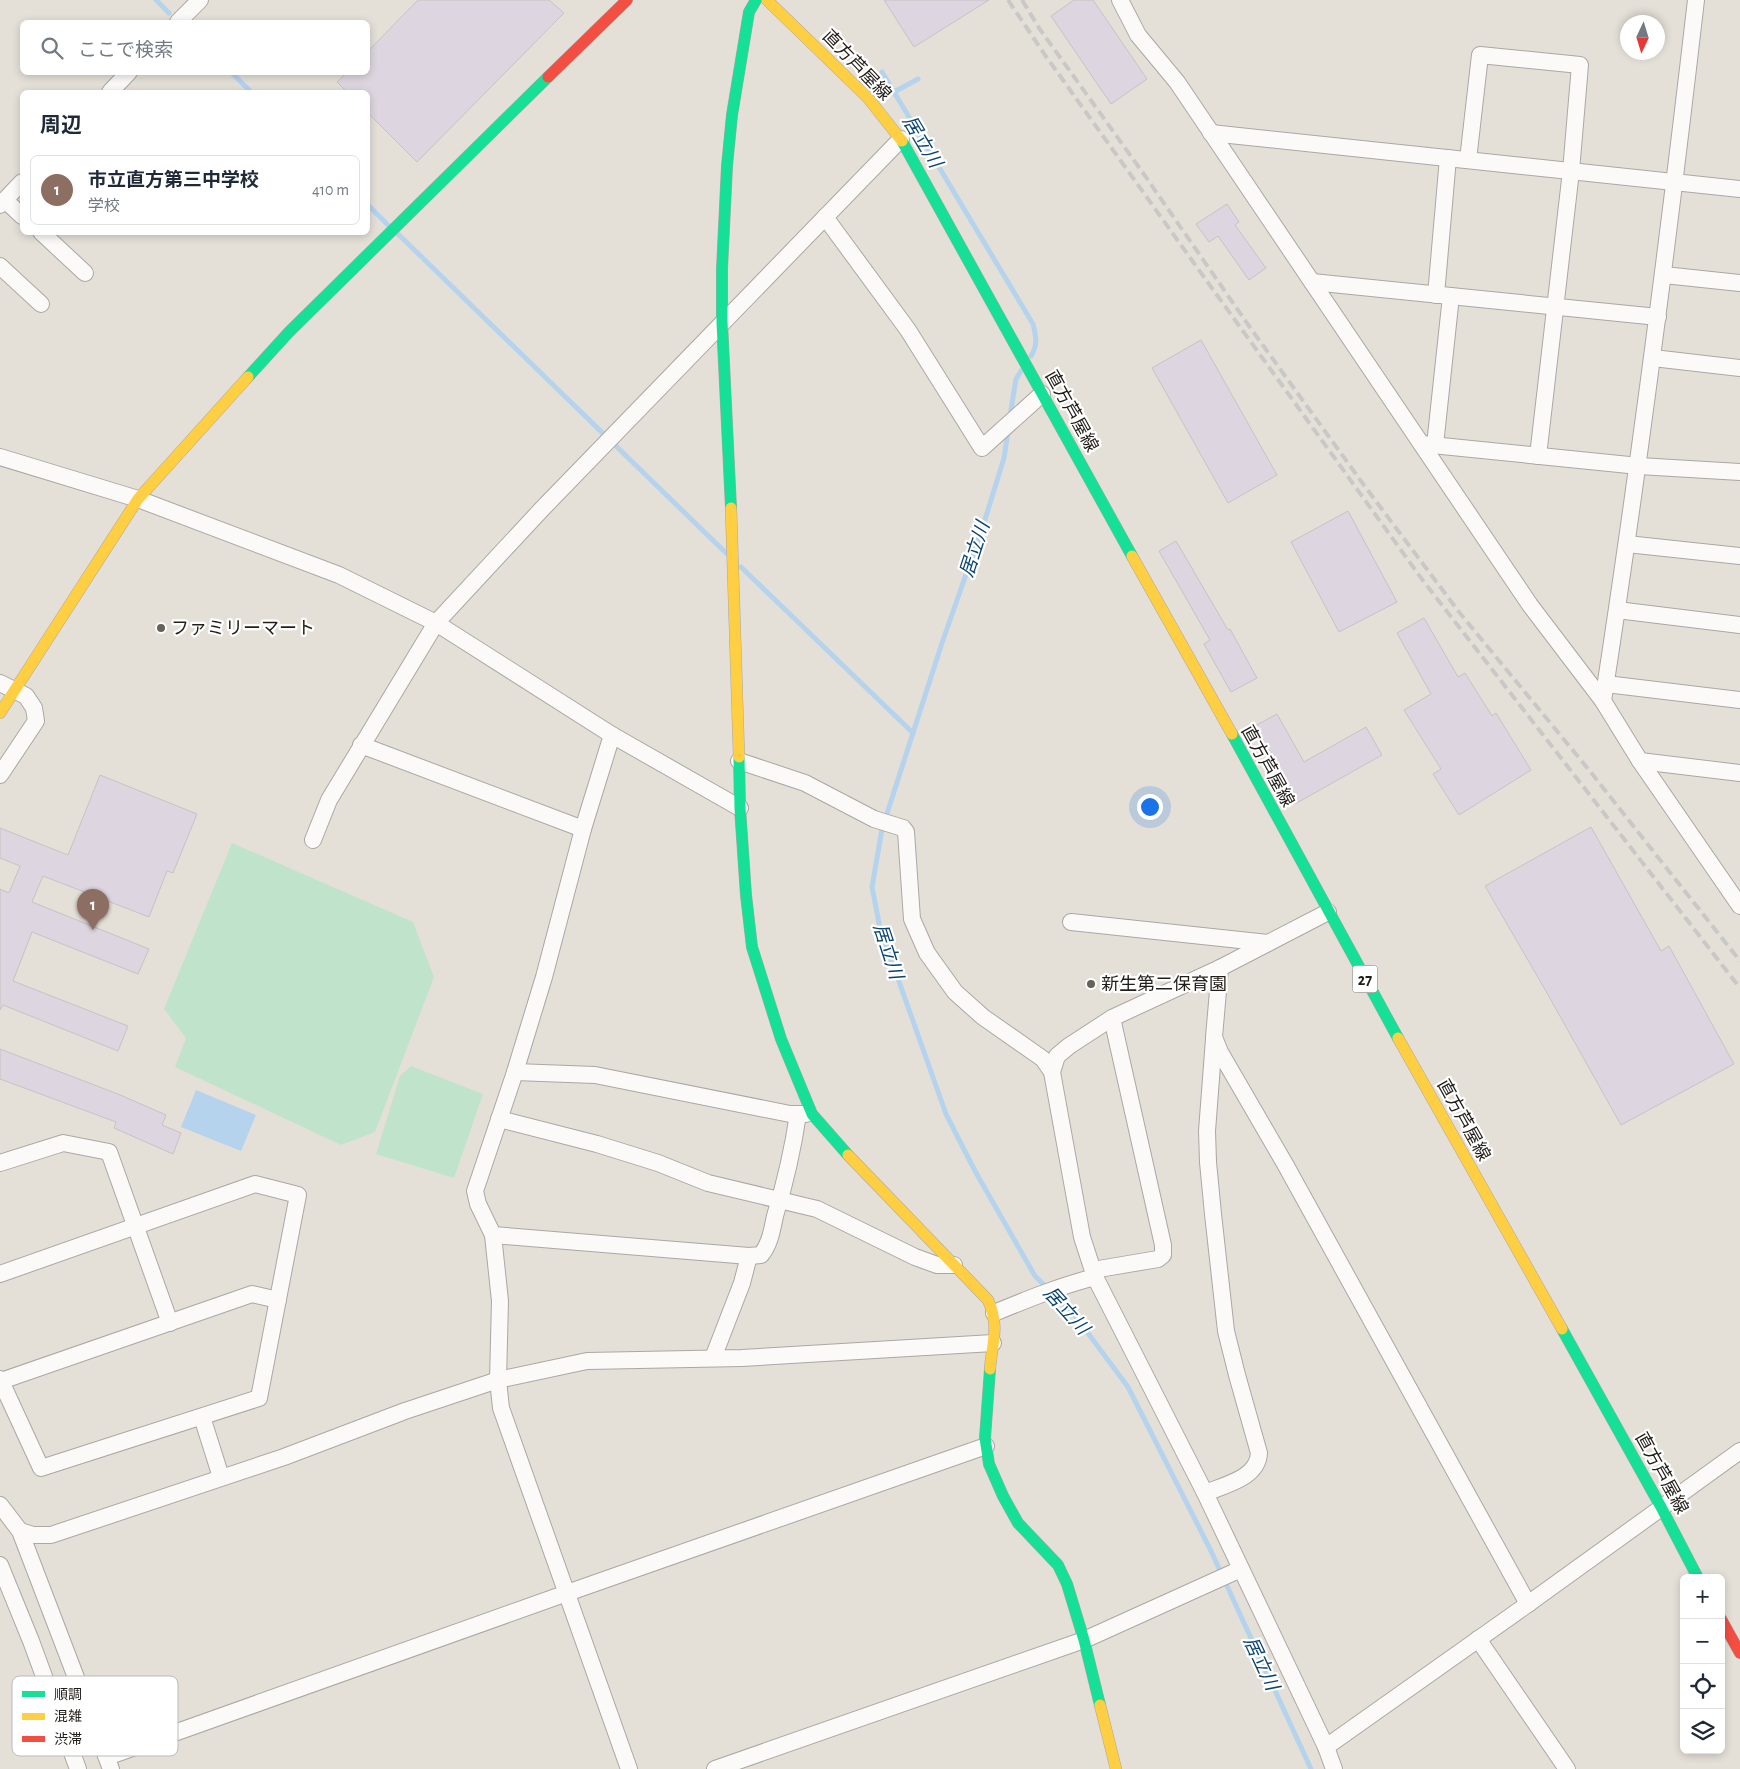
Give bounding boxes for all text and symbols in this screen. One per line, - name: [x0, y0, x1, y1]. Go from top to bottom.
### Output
- north arrow: [1620, 15, 1665, 60]
- search box: [20, 20, 370, 75]
- street label: 直方芦屋線: [819, 26, 895, 104]
- icon: search: [38, 34, 66, 62]
- text: ここで検索: [78, 41, 173, 60]
- water label: 居立川: [899, 112, 946, 173]
- text: 周辺: [40, 115, 82, 136]
- text: 市立直方第三中学校: [88, 171, 259, 190]
- text: 1: [54, 182, 60, 198]
- text: 410 m: [312, 182, 349, 198]
- text: 学校: [88, 198, 120, 214]
- street label: 直方芦屋線: [1041, 367, 1103, 455]
- water label: 居立川: [957, 517, 994, 580]
- place label: ファミリーマート: [171, 620, 315, 638]
- marker: ファミリーマート: [155, 622, 167, 634]
- street label: 直方芦屋線: [1237, 722, 1299, 810]
- your location: [1137, 794, 1163, 820]
- pin: 1: [77, 889, 109, 930]
- water label: 居立川: [870, 921, 907, 983]
- road number: 27: [1352, 966, 1378, 992]
- place label: 新生第二保育園: [1101, 974, 1227, 994]
- marker: 新生第二保育園: [1085, 978, 1097, 990]
- street label: 直方芦屋線: [1433, 1076, 1495, 1164]
- water label: 居立川: [1040, 1283, 1094, 1340]
- street label: 直方芦屋線: [1631, 1429, 1693, 1517]
- map controls: [1680, 1574, 1725, 1754]
- button: +: [1680, 1574, 1725, 1619]
- button: −: [1680, 1619, 1725, 1664]
- water label: 居立川: [1240, 1633, 1283, 1695]
- button: locate: [1680, 1664, 1725, 1709]
- legend: [12, 1676, 178, 1756]
- text: 順調: [54, 1688, 82, 1702]
- text: 混雑: [54, 1708, 82, 1724]
- button: layers: [1680, 1709, 1725, 1754]
- text: 渋滞: [54, 1732, 82, 1747]

